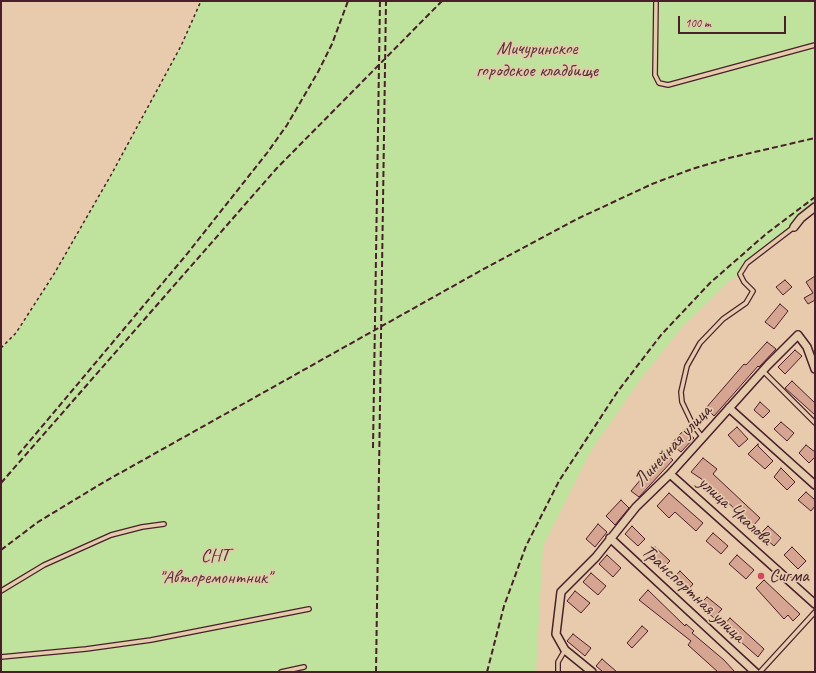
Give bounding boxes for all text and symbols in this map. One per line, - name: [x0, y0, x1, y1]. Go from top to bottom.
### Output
- scale bar: [680, 8, 788, 34]
- text: 100 m: [685, 15, 711, 31]
- park label: Мичуринское городское кладбище: [476, 38, 598, 82]
- street label: Линейная улица: [629, 400, 717, 492]
- street label: улица Чкалова: [693, 472, 777, 550]
- street label: Транспортная улица: [637, 540, 749, 648]
- park label: СНТ "Авторемонтник": [159, 545, 271, 589]
- place label: Сигма: [769, 565, 809, 587]
- marker: Сигма: [756, 571, 766, 581]

